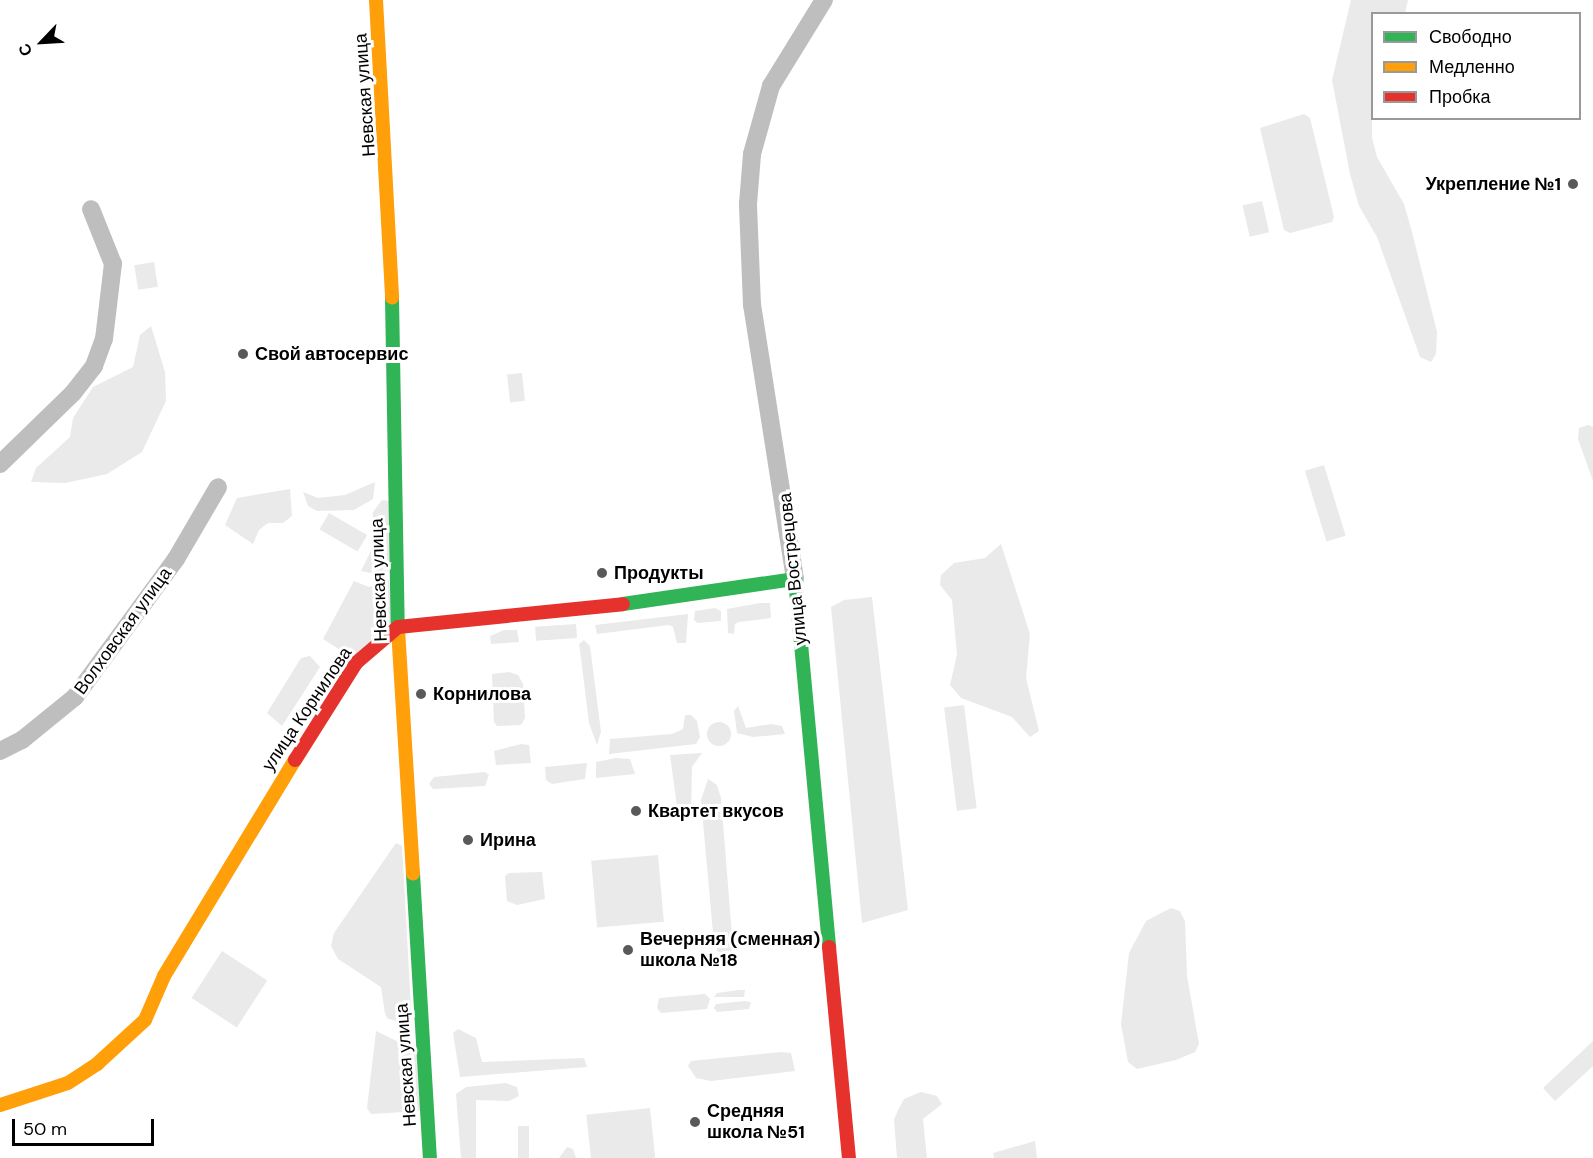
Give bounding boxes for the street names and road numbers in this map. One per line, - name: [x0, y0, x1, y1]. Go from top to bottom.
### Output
- street label: Невская улица: [350, 33, 380, 157]
- street label: улица Вострецова: [774, 492, 812, 646]
- street label: Невская улица: [366, 518, 392, 642]
- street label: Волховская улица: [70, 563, 176, 699]
- street label: улица Корнилова: [258, 643, 356, 775]
- street label: Невская улица: [391, 1003, 421, 1127]

